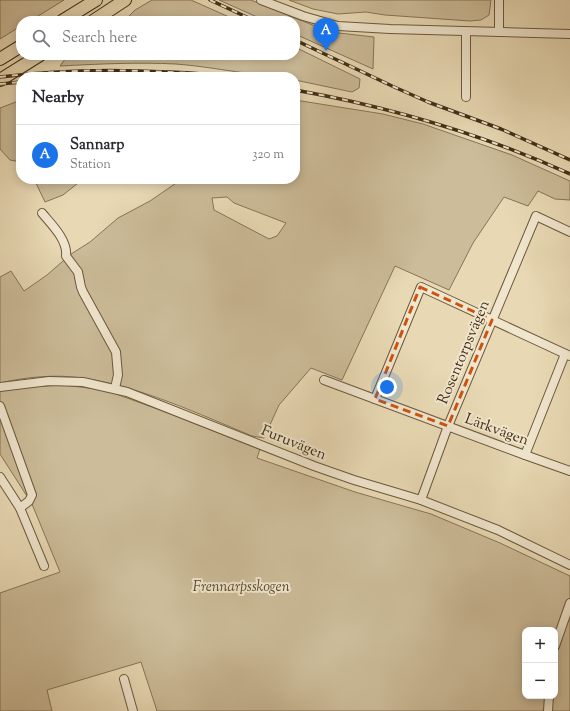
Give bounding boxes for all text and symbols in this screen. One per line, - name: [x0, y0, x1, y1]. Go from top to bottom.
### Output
- search box: [16, 16, 300, 60]
- pin: A: [313, 18, 339, 51]
- icon: search: [30, 27, 52, 49]
- text: Search here: [62, 28, 137, 49]
- text: Nearby: [32, 86, 84, 110]
- text: Sannarp: [70, 135, 124, 156]
- text: A: [40, 146, 50, 164]
- text: 320 m: [252, 146, 284, 164]
- text: Station: [70, 156, 111, 174]
- street label: Rosentorpsvägen: [433, 297, 496, 408]
- your location: [377, 377, 397, 397]
- street label: Lärkvägen: [461, 409, 532, 452]
- street label: Furuvägen: [258, 421, 329, 466]
- park label: Frennarpsskogen: [192, 577, 290, 598]
- map controls: [522, 627, 558, 699]
- button: +: [522, 627, 558, 663]
- button: −: [522, 663, 558, 699]

